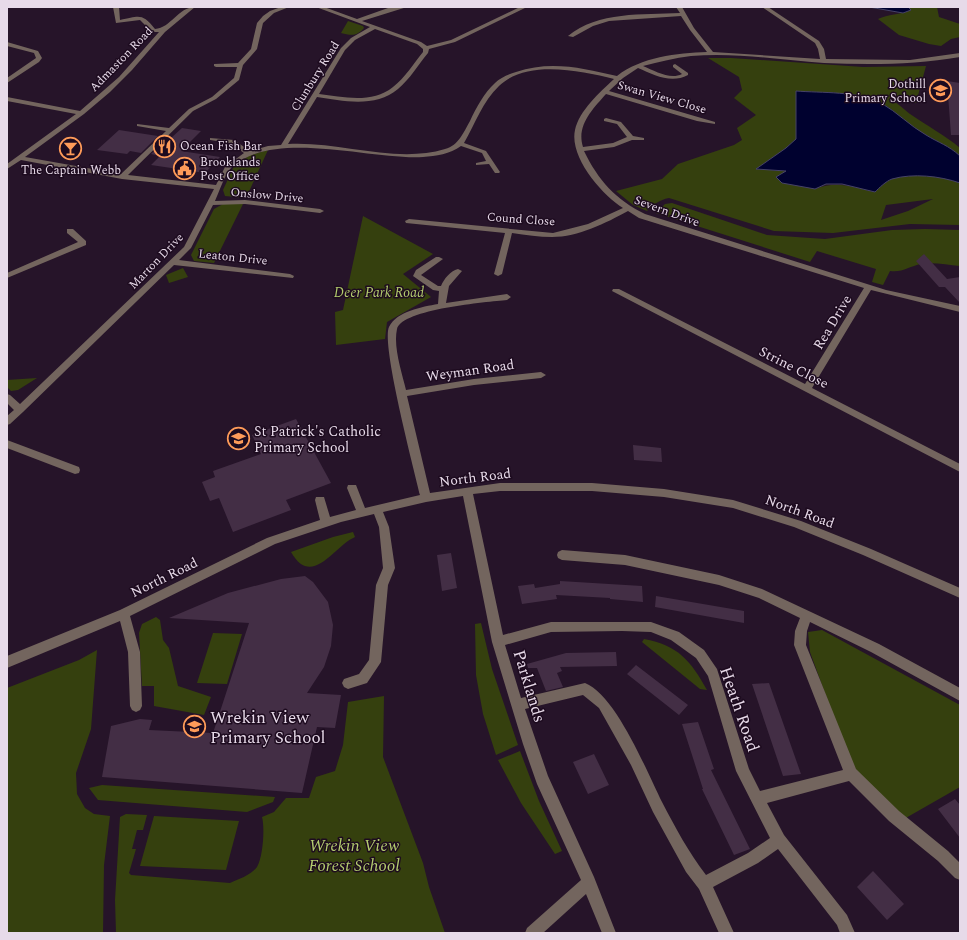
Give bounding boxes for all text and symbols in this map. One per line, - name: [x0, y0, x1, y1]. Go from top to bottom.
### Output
- street label: Admaston Road: [85, 22, 158, 96]
- street label: Clunbury Road: [286, 37, 345, 115]
- place label: Dothill Primary School: [844, 75, 926, 108]
- street label: Swan View Close: [615, 76, 709, 119]
- school or university icon: Dothill Primary School: [928, 78, 954, 104]
- restaurant icon: Ocean Fish Bar: [151, 133, 177, 159]
- bar icon: The Captain Webb: [58, 136, 84, 162]
- place label: Ocean Fish Bar: [180, 137, 262, 156]
- place label: Brooklands Post Office: [200, 153, 261, 186]
- public building icon: Brooklands Post Office: [171, 156, 197, 182]
- place label: The Captain Webb: [21, 161, 121, 180]
- street label: Onslow Drive: [230, 183, 304, 208]
- street label: Severn Drive: [632, 191, 702, 232]
- street label: Cound Close: [486, 208, 556, 231]
- street label: Marton Drive: [124, 229, 188, 294]
- street label: Leaton Drive: [197, 244, 269, 271]
- park label: Deer Park Road: [334, 282, 424, 303]
- street label: Rea Drive: [808, 291, 857, 354]
- street label: Strine Close: [755, 341, 832, 394]
- street label: Weyman Road: [425, 354, 516, 387]
- place label: St Patrick's Catholic Primary School: [254, 421, 381, 458]
- school or university icon: St Patrick's Catholic Primary School: [226, 426, 252, 452]
- street label: North Road: [438, 463, 512, 492]
- street label: North Road: [762, 489, 838, 534]
- street label: North Road: [127, 552, 202, 603]
- street label: Parklands: [506, 647, 552, 726]
- street label: Heath Road: [712, 663, 766, 756]
- place label: Wrekin View Primary School: [210, 705, 326, 751]
- school or university icon: Wrekin View Primary School: [182, 714, 208, 740]
- park label: Wrekin View Forest School: [308, 833, 400, 879]

